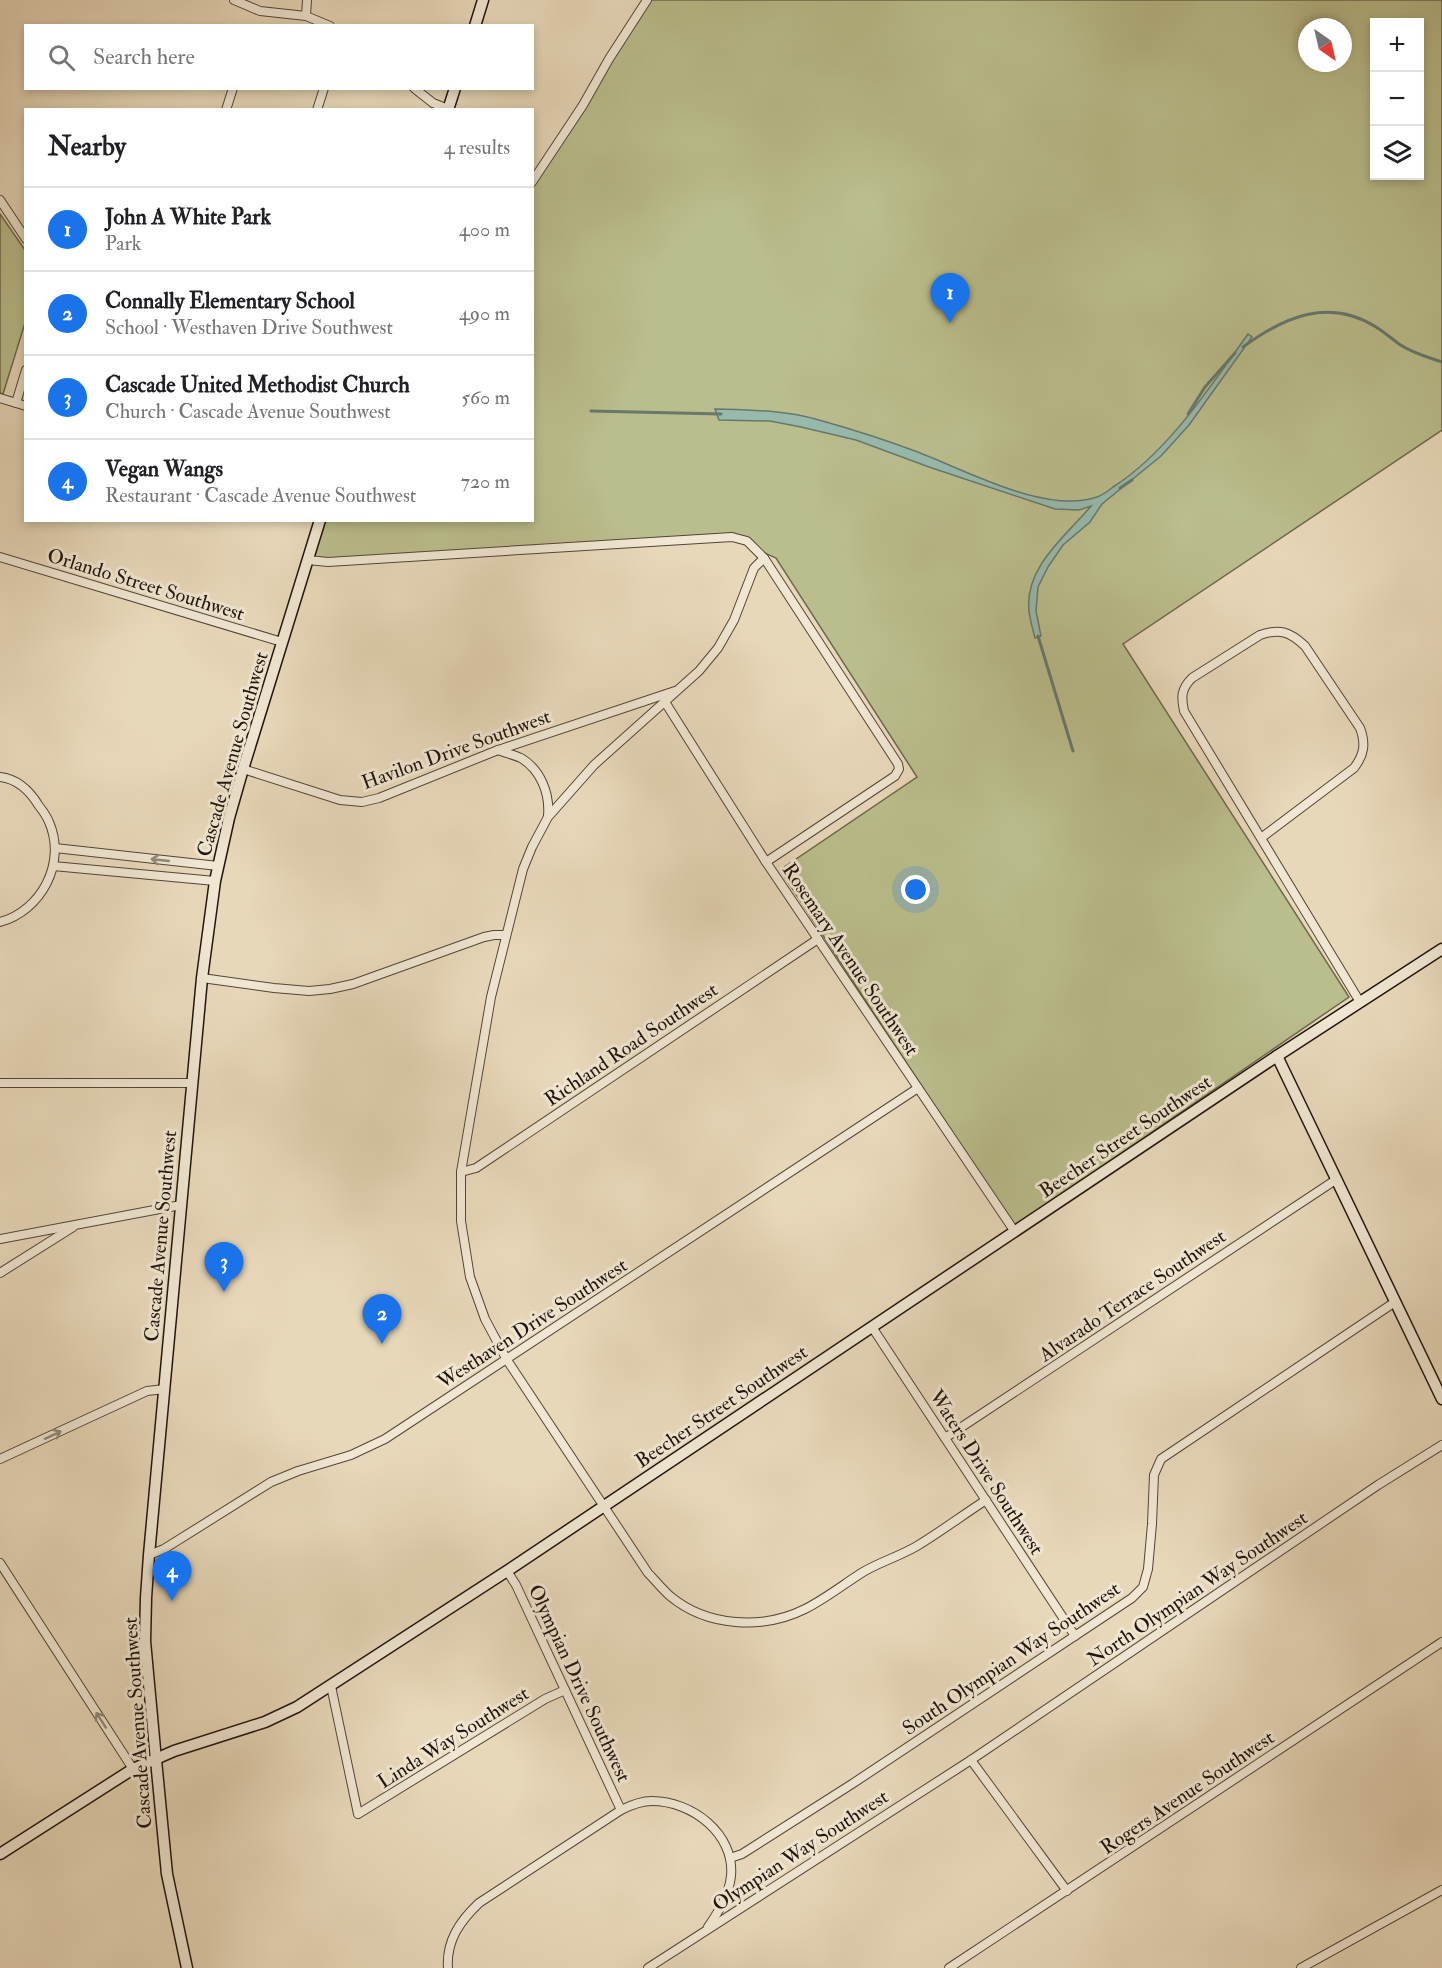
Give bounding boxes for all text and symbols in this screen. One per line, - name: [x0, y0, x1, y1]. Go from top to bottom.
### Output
- north arrow: [1298, 18, 1352, 72]
- map controls: [1370, 18, 1424, 180]
- button: +: [1370, 18, 1424, 72]
- search box: [24, 24, 534, 90]
- icon: search: [45, 41, 78, 74]
- text: Search here: [93, 43, 195, 71]
- button: −: [1370, 72, 1424, 126]
- button: layers: [1370, 126, 1424, 180]
- text: Nearby: [48, 131, 126, 163]
- text: 4 results: [444, 135, 510, 160]
- text: John A White Park: [105, 203, 271, 231]
- text: 1: [64, 217, 71, 242]
- text: 400 m: [459, 217, 510, 242]
- text: Park: [105, 231, 141, 256]
- pin: 1: [930, 274, 970, 323]
- text: Connally Elementary School: [105, 287, 355, 315]
- text: 2: [62, 301, 73, 326]
- text: 490 m: [459, 301, 510, 326]
- text: School · Westhaven Drive Southwest: [105, 315, 393, 340]
- text: Cascade United Methodist Church: [105, 371, 410, 399]
- text: 3: [64, 385, 71, 410]
- text: 560 m: [461, 385, 510, 410]
- text: Church · Cascade Avenue Southwest: [105, 399, 391, 424]
- text: Vegan Wangs: [105, 455, 223, 483]
- text: 4: [62, 469, 73, 494]
- text: 720 m: [461, 469, 510, 494]
- text: Restaurant · Cascade Avenue Southwest: [105, 483, 416, 508]
- street label: Orlando Street Southwest: [44, 543, 248, 627]
- street label: Cascade Avenue Southwest: [191, 648, 274, 860]
- street label: Havilon Drive Southwest: [358, 704, 554, 795]
- one-way arrow: [151, 854, 171, 865]
- street label: Rosemary Avenue Southwest: [777, 858, 925, 1061]
- your location: [901, 875, 930, 904]
- street label: Richland Road Southwest: [540, 977, 723, 1112]
- street label: Beecher Street Southwest: [1034, 1069, 1217, 1203]
- street label: Cascade Avenue Southwest: [139, 1129, 182, 1343]
- street label: Alvarado Terrace Southwest: [1033, 1223, 1231, 1368]
- pin: 3: [204, 1242, 244, 1292]
- street label: Westhaven Drive Southwest: [432, 1252, 632, 1395]
- pin: 2: [362, 1294, 401, 1344]
- street label: Beecher Street Southwest: [630, 1339, 813, 1473]
- street label: Waters Drive Southwest: [923, 1384, 1050, 1560]
- one-way arrow: [44, 1428, 62, 1440]
- street label: North Olympian Way Southwest: [1082, 1505, 1313, 1672]
- pin: 4: [152, 1552, 192, 1601]
- street label: South Olympian Way Southwest: [898, 1576, 1126, 1741]
- street label: Olympian Drive Southwest: [522, 1580, 637, 1787]
- street label: Cascade Avenue Southwest: [118, 1616, 157, 1830]
- street label: Linda Way Southwest: [373, 1681, 534, 1794]
- one-way arrow: [95, 1712, 107, 1729]
- street label: Rogers Avenue Southwest: [1096, 1725, 1279, 1860]
- street label: Olympian Way Southwest: [708, 1784, 894, 1918]

